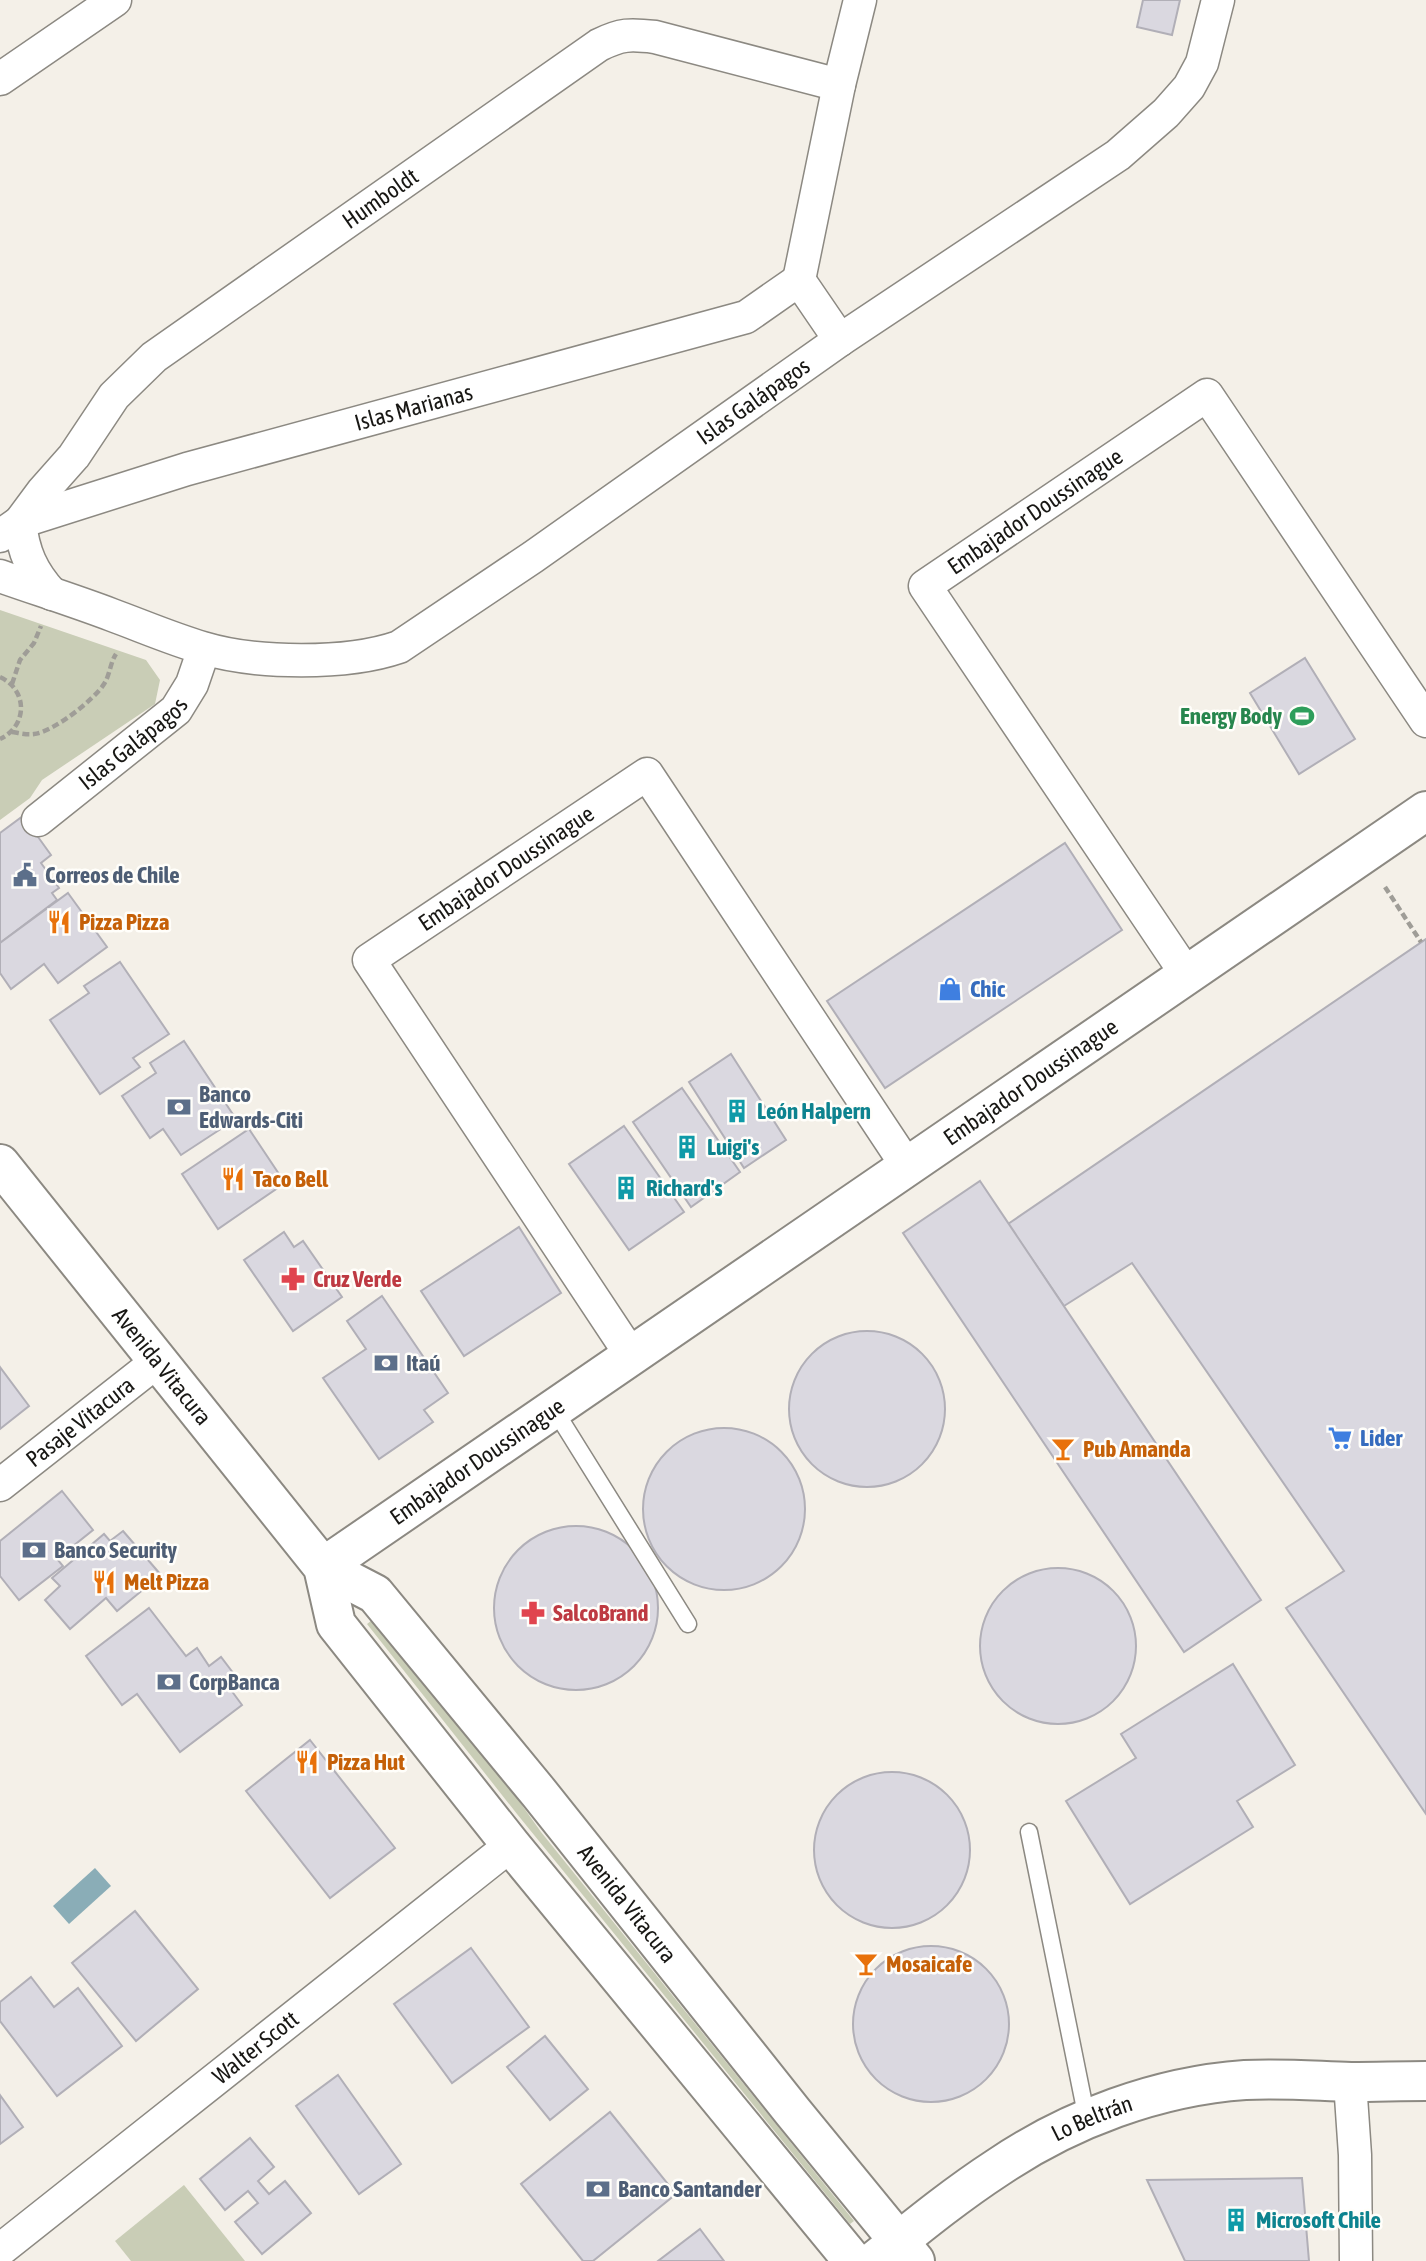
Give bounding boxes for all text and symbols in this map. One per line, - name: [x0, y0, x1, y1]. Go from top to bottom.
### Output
- street label: Humboldt: [337, 163, 423, 234]
- street label: Islas Galápagos: [692, 353, 815, 450]
- street label: Islas Marianas: [352, 379, 475, 436]
- street label: Embajador Doussinague: [943, 443, 1127, 580]
- street label: Islas Galápagos: [74, 693, 193, 795]
- sports icon: Energy Body: [1288, 702, 1316, 730]
- place label: Energy Body: [1180, 703, 1283, 729]
- street label: Embajador Doussinague: [414, 800, 599, 936]
- public building icon: Correos de Chile: [11, 861, 39, 889]
- place label: Correos de Chile: [45, 862, 180, 888]
- restaurant icon: Pizza Pizza: [45, 908, 73, 936]
- place label: Pizza Pizza: [79, 909, 170, 935]
- shop icon: Chic: [936, 975, 964, 1003]
- place label: Chic: [970, 976, 1006, 1002]
- street label: Embajador Doussinague: [939, 1013, 1123, 1151]
- place label: Banco Edwards-Citi: [199, 1081, 303, 1133]
- bank icon: Banco Edwards-Citi: [165, 1093, 193, 1121]
- building icon: León Halpern: [723, 1097, 751, 1125]
- place label: León Halpern: [757, 1098, 871, 1124]
- building icon: Luigi's: [673, 1133, 701, 1161]
- place label: Luigi's: [707, 1134, 759, 1160]
- restaurant icon: Taco Bell: [219, 1165, 247, 1193]
- place label: Taco Bell: [253, 1166, 329, 1192]
- building icon: Richard's: [612, 1174, 640, 1202]
- place label: Richard's: [646, 1175, 723, 1201]
- pharmacy icon: Cruz Verde: [279, 1265, 307, 1293]
- place label: Cruz Verde: [313, 1266, 402, 1292]
- street label: Avenida Vitacura: [107, 1302, 217, 1430]
- bank icon: Itaú: [372, 1349, 400, 1377]
- place label: Itaú: [406, 1350, 440, 1376]
- street label: Pasaje Vitacura: [21, 1372, 139, 1472]
- street label: Embajador Doussinague: [385, 1393, 569, 1530]
- supermarket icon: Lider: [1326, 1424, 1354, 1452]
- place label: Lider: [1360, 1425, 1404, 1451]
- bar icon: Pub Amanda: [1049, 1435, 1077, 1463]
- place label: Pub Amanda: [1083, 1436, 1191, 1462]
- bank icon: Banco Security: [20, 1536, 48, 1564]
- place label: Banco Security: [54, 1537, 178, 1563]
- restaurant icon: Melt Pizza: [90, 1568, 118, 1596]
- place label: Melt Pizza: [124, 1569, 210, 1595]
- pharmacy icon: SalcoBrand: [519, 1599, 547, 1627]
- place label: SalcoBrand: [553, 1600, 649, 1626]
- bank icon: CorpBanca: [155, 1668, 183, 1696]
- place label: CorpBanca: [189, 1669, 280, 1695]
- restaurant icon: Pizza Hut: [293, 1748, 321, 1776]
- place label: Pizza Hut: [327, 1749, 405, 1775]
- street label: Avenida Vitacura: [573, 1840, 682, 1968]
- bar icon: Mosaicafe: [852, 1950, 880, 1978]
- place label: Mosaicafe: [886, 1951, 972, 1977]
- street label: Walter Scott: [207, 2006, 303, 2089]
- street label: Lo Beltrán: [1047, 2090, 1136, 2146]
- bank icon: Banco Santander: [584, 2175, 612, 2203]
- place label: Banco Santander: [618, 2176, 763, 2202]
- building icon: Microsoft Chile: [1222, 2206, 1250, 2234]
- place label: Microsoft Chile: [1256, 2207, 1381, 2233]

